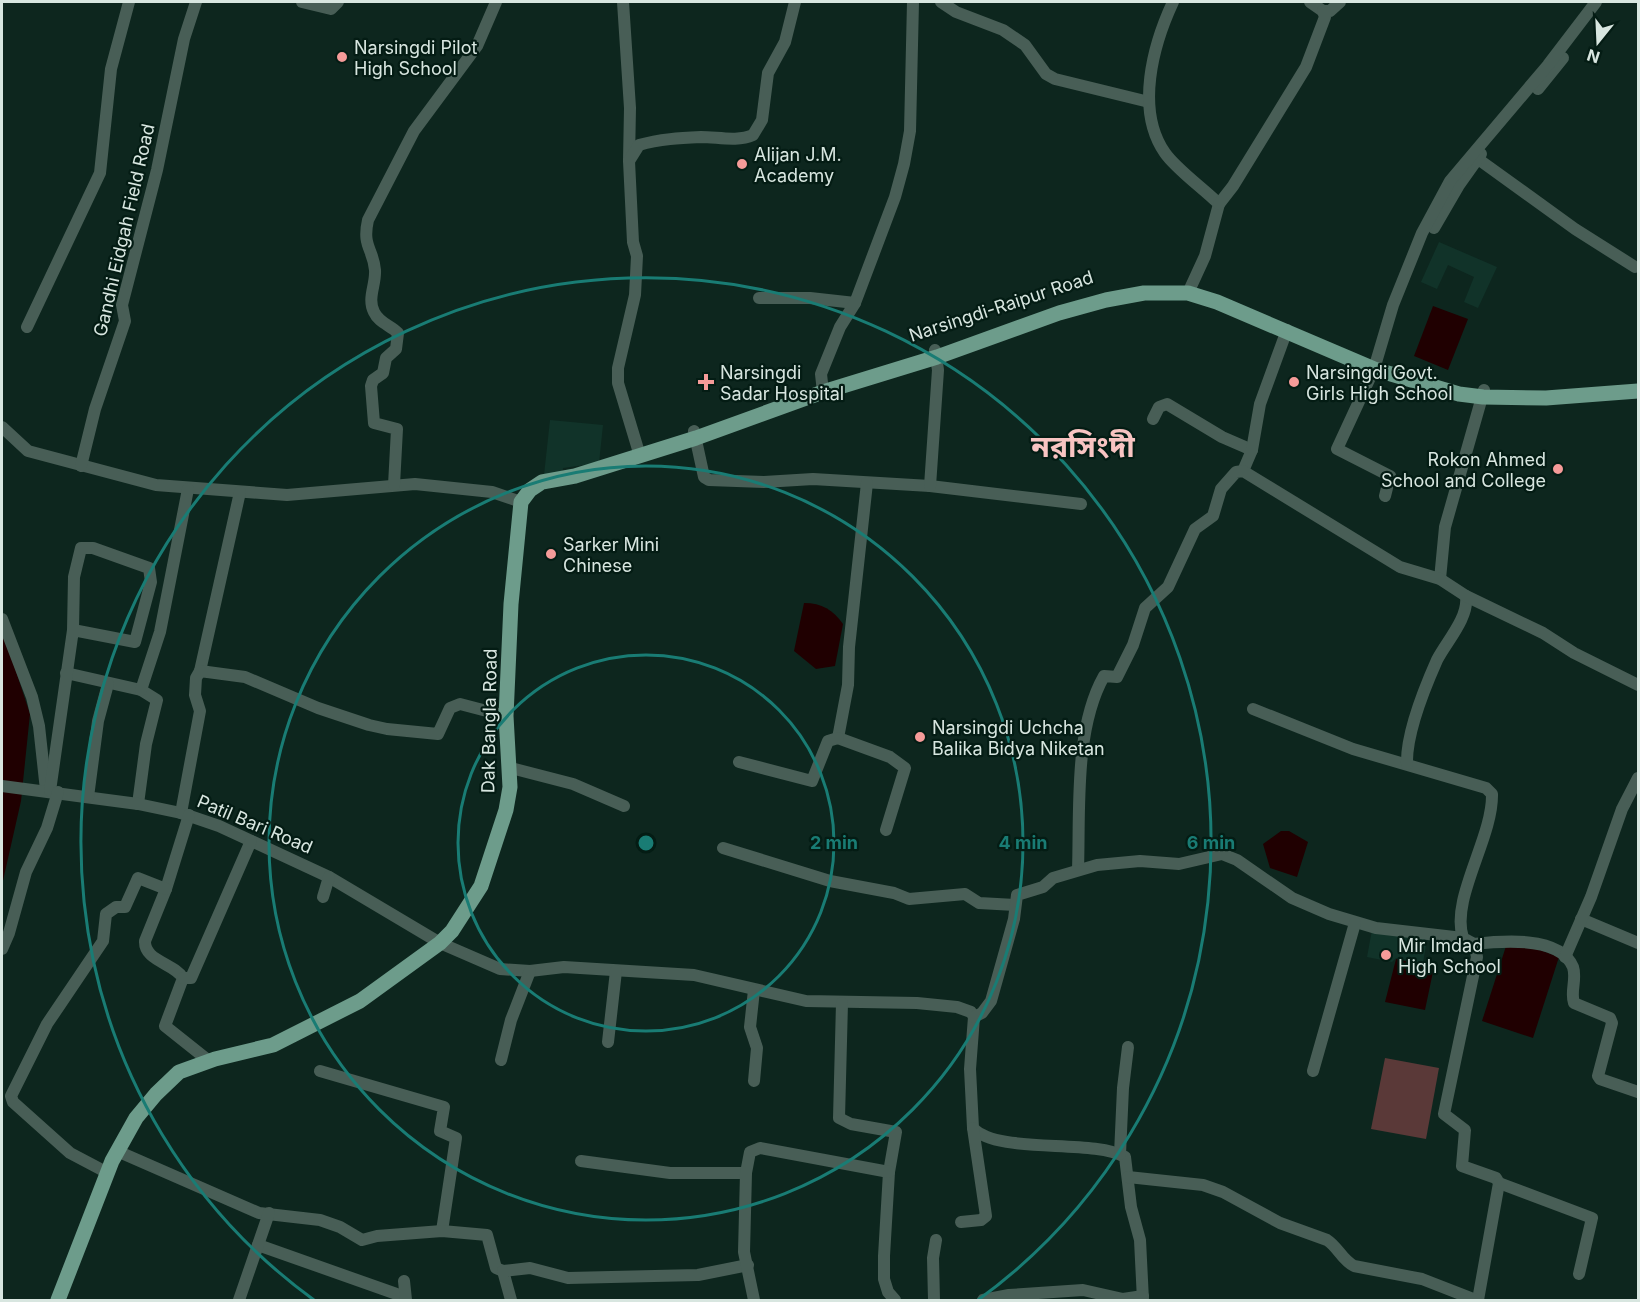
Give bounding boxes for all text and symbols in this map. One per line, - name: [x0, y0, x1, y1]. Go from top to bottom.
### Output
- north arrow: [1568, 12, 1628, 72]
- place label: Narsingdi Pilot High School: [354, 37, 477, 79]
- text: N: [1584, 45, 1602, 68]
- marker: Narsingdi Pilot High School: [335, 50, 349, 64]
- street label: Gandhi Eidgah Field Road: [89, 122, 159, 338]
- place label: Alijan J.M. Academy: [754, 144, 842, 186]
- marker: Alijan J.M. Academy: [735, 157, 749, 171]
- street label: Narsingdi-Raipur Road: [906, 266, 1096, 346]
- place label: Narsingdi Sadar Hospital: [720, 362, 844, 404]
- place label: Narsingdi Govt. Girls High School: [1306, 362, 1453, 404]
- marker: Narsingdi Sadar Hospital: [697, 373, 715, 391]
- marker: Narsingdi Govt. Girls High School: [1287, 375, 1301, 389]
- district label: নরসিংদী: [1030, 428, 1135, 464]
- place label: Rokon Ahmed School and College: [1381, 449, 1546, 491]
- marker: Rokon Ahmed School and College: [1551, 462, 1565, 476]
- place label: Sarker Mini Chinese: [563, 534, 659, 576]
- marker: Sarker Mini Chinese: [544, 547, 558, 561]
- street label: Dak Bangla Road: [477, 649, 501, 793]
- place label: Narsingdi Uchcha Balika Bidya Niketan: [932, 717, 1105, 759]
- marker: Narsingdi Uchcha Balika Bidya Niketan: [913, 730, 927, 744]
- street label: Patil Bari Road: [194, 790, 316, 858]
- text: 2 min: [810, 832, 858, 853]
- text: 4 min: [999, 832, 1047, 853]
- text: 6 min: [1187, 832, 1235, 853]
- centre of rings: [636, 833, 656, 853]
- place label: Mir Imdad High School: [1398, 935, 1501, 977]
- marker: Mir Imdad High School: [1379, 948, 1393, 962]

